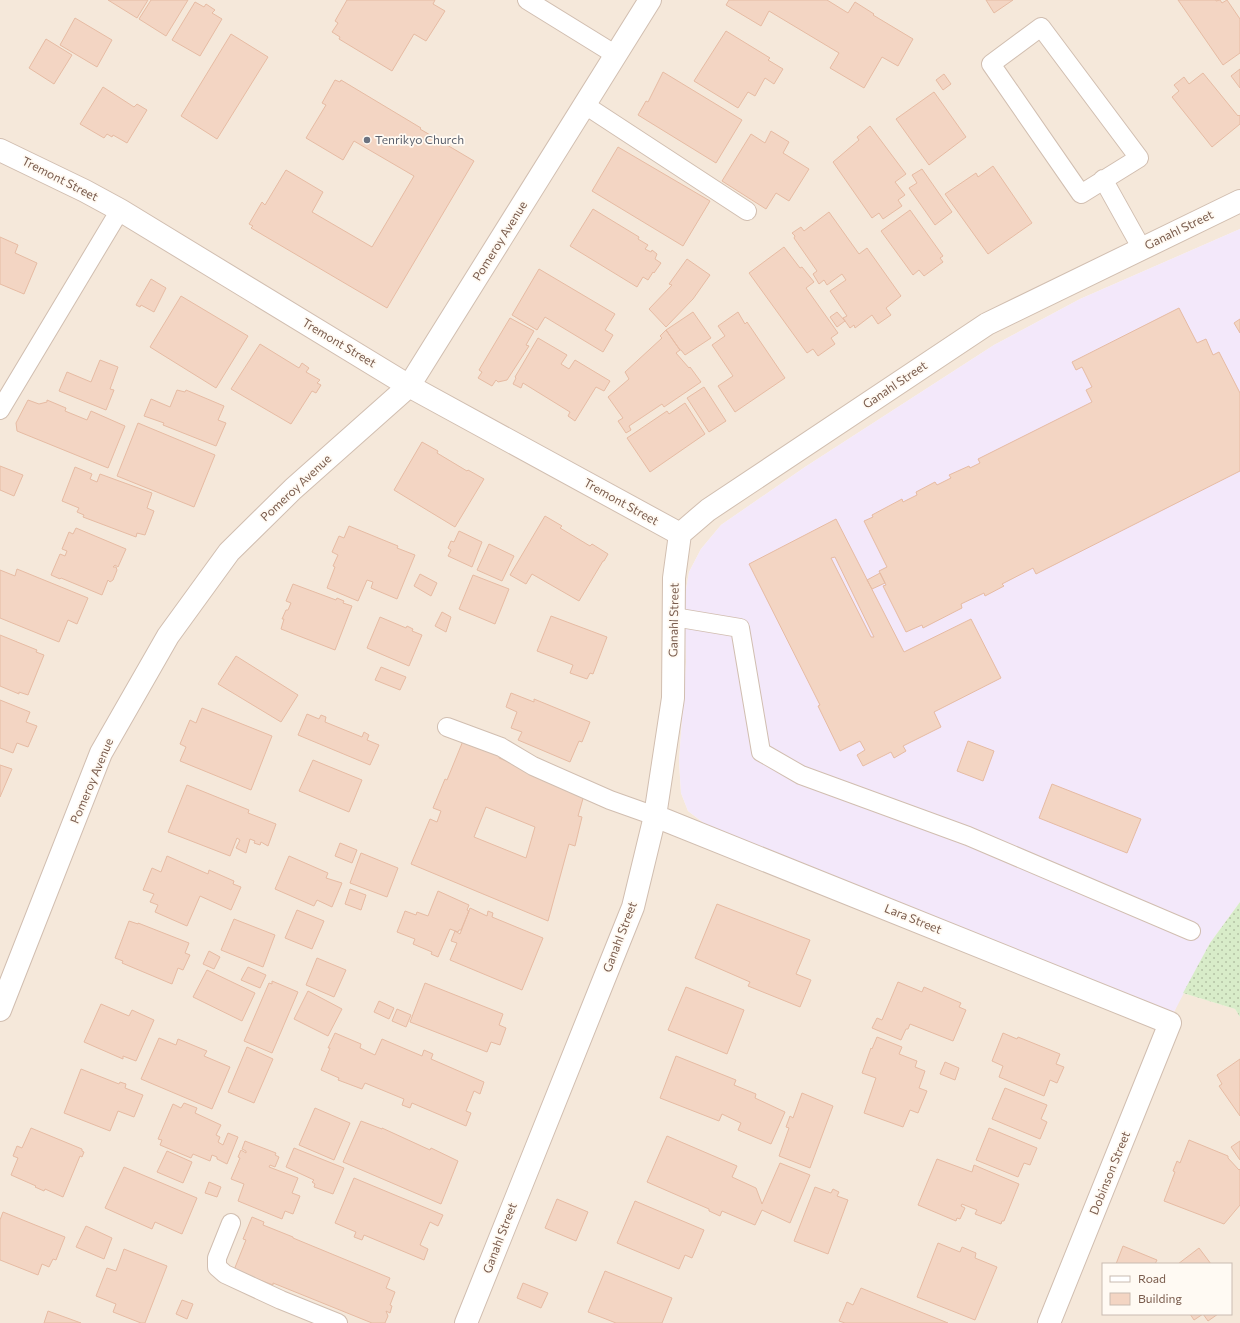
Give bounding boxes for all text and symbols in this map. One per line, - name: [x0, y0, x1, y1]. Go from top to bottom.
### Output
- place label: Tenrikyo Church: [375, 132, 464, 146]
- marker: Tenrikyo Church: [362, 135, 372, 145]
- street label: Tremont Street: [20, 153, 101, 203]
- street label: Pomeroy Avenue: [469, 198, 529, 283]
- street label: Ganahl Street: [1142, 206, 1215, 252]
- street label: Tremont Street: [300, 315, 379, 370]
- street label: Ganahl Street: [860, 358, 929, 411]
- street label: Pomeroy Avenue: [257, 451, 333, 524]
- street label: Tremont Street: [582, 475, 661, 527]
- street label: Ganahl Street: [665, 583, 681, 657]
- street label: Pomeroy Avenue: [67, 736, 115, 825]
- street label: Ganahl Street: [599, 899, 639, 974]
- street label: Lara Street: [883, 900, 944, 936]
- street label: Dobinson Street: [1086, 1129, 1132, 1216]
- street label: Ganahl Street: [479, 1200, 519, 1275]
- legend: [1102, 1263, 1232, 1315]
- text: Road: [1138, 1271, 1166, 1285]
- text: Building: [1138, 1291, 1182, 1305]

